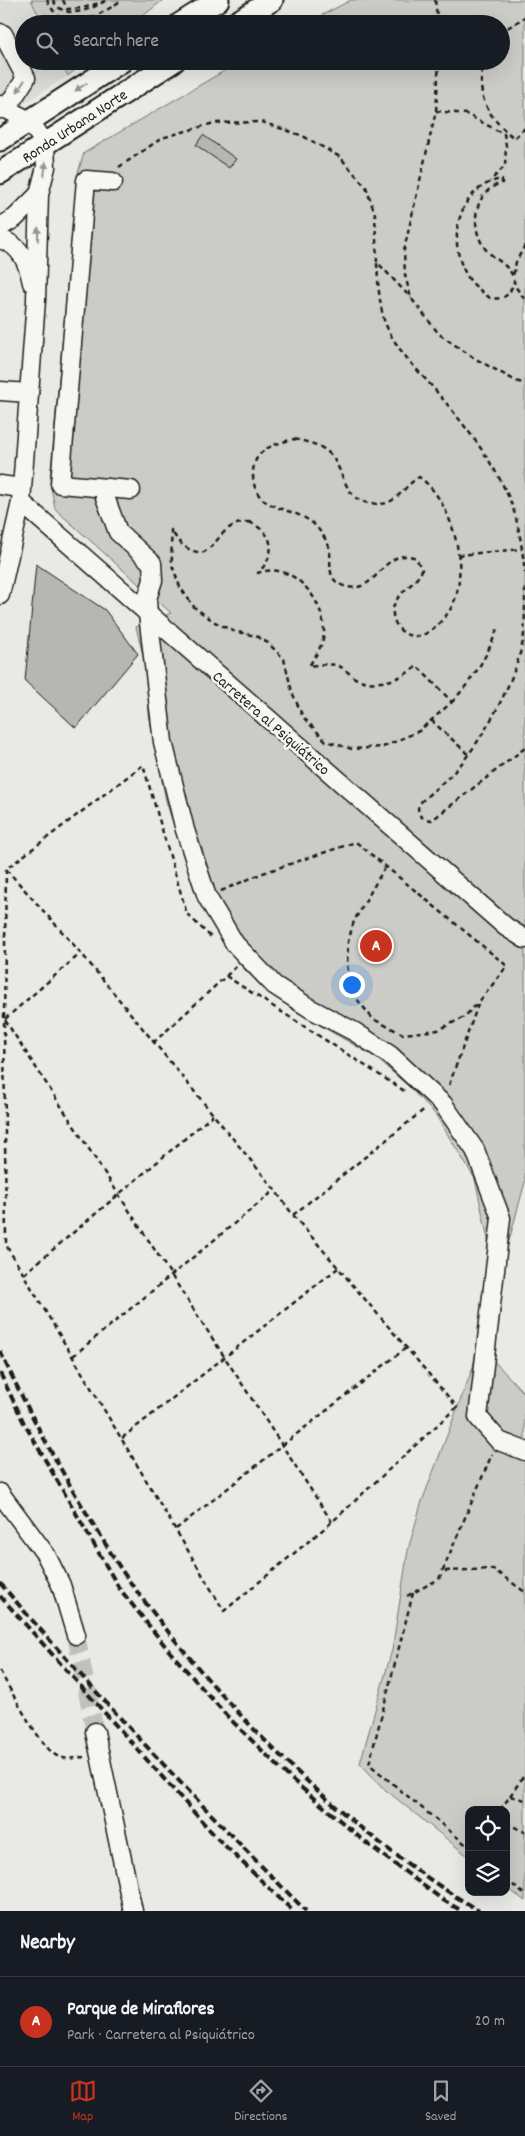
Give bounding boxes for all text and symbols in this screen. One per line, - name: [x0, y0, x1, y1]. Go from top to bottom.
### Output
- search box: [15, 15, 510, 70]
- icon: search: [33, 29, 61, 57]
- text: Search here: [73, 29, 159, 56]
- one-way arrow: [16, 79, 25, 92]
- one-way arrow: [74, 83, 87, 92]
- street label: Ronda Urbana Norte: [18, 84, 133, 170]
- one-way arrow: [41, 161, 49, 177]
- one-way arrow: [34, 226, 42, 242]
- street label: Carretera al Psiquiátrico: [206, 666, 334, 782]
- pin: A: [360, 927, 392, 965]
- your location: [339, 972, 365, 998]
- map controls: [465, 1806, 510, 1896]
- button: locate: [465, 1806, 510, 1851]
- button: layers: [465, 1851, 510, 1896]
- text: Nearby: [20, 1929, 75, 1959]
- text: Parque de Miraflores: [67, 1997, 214, 2024]
- text: A: [32, 2010, 40, 2033]
- text: 20 m: [475, 2010, 505, 2033]
- text: Park · Carretera al Psiquiátrico: [67, 2024, 255, 2047]
- tab: Map: [69, 2077, 97, 2127]
- tab: Directions: [234, 2077, 287, 2127]
- tab: Saved: [425, 2077, 456, 2127]

